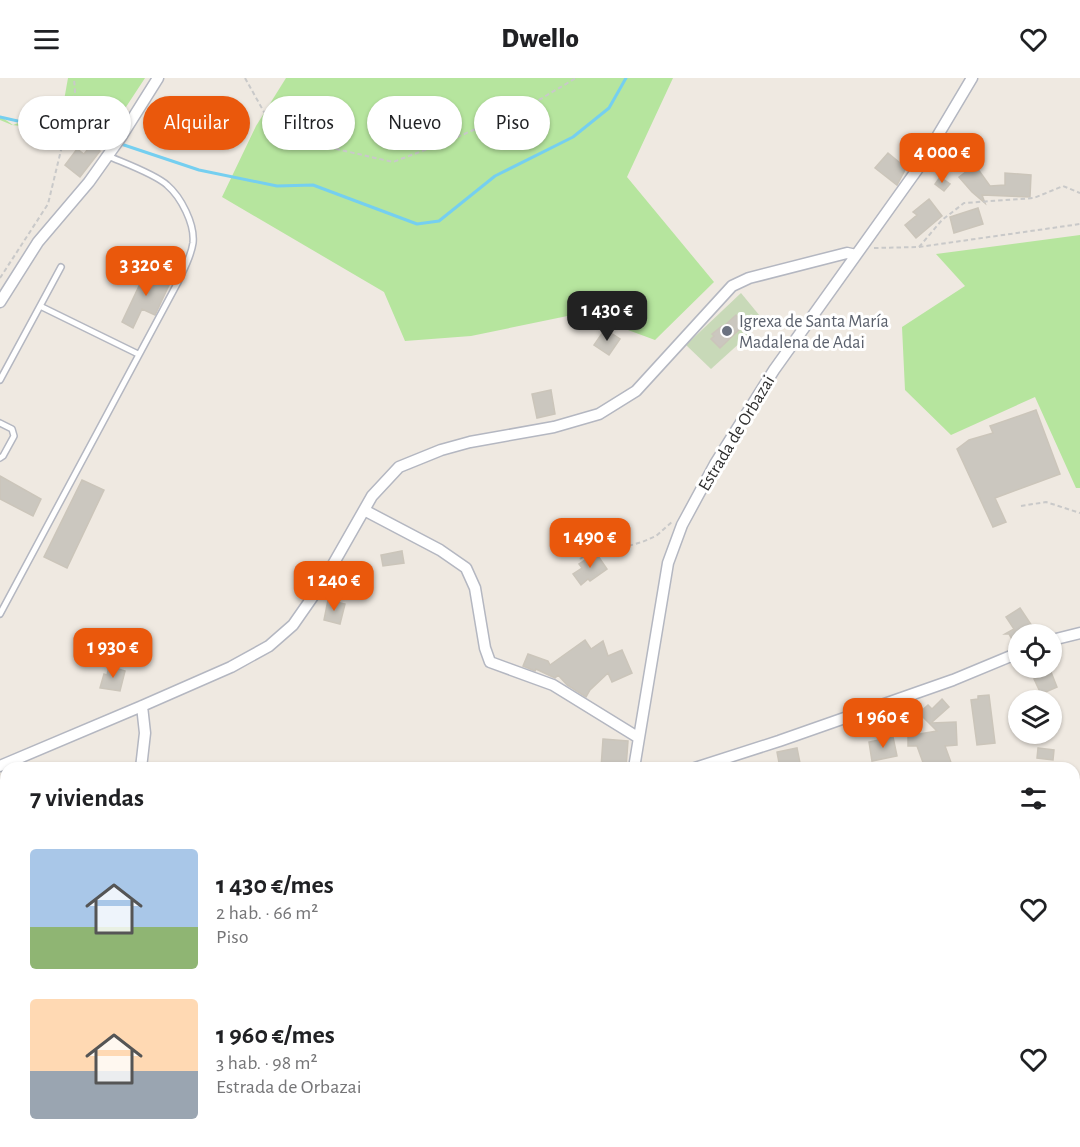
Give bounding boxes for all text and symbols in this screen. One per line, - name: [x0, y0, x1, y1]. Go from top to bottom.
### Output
- icon: menu: [30, 23, 63, 56]
- icon: heart: [1017, 23, 1050, 56]
- text: Dwello: [501, 25, 579, 52]
- chip: Comprar: [18, 96, 131, 150]
- chip: Alquilar: [143, 96, 250, 150]
- chip: Filtros: [262, 96, 355, 150]
- chip: Nuevo: [367, 96, 462, 150]
- chip: Piso: [474, 96, 550, 150]
- pin: 4 000 €: [887, 133, 997, 184]
- text: 4 000 €: [914, 142, 970, 162]
- pin: 3 320 €: [91, 246, 201, 297]
- text: 3 320 €: [120, 255, 172, 275]
- pin: 1 430 €: [552, 291, 662, 342]
- text: 1 430 €: [581, 300, 633, 320]
- place label: Igrexa de Santa María Madalena de Adai: [739, 313, 889, 352]
- marker: Igrexa de Santa María Madalena de Adai: [720, 324, 734, 338]
- street label: Estrada de Orbazai: [695, 373, 778, 494]
- pin: 1 490 €: [535, 518, 645, 569]
- text: 1 490 €: [564, 527, 616, 547]
- pin: 1 240 €: [279, 561, 389, 612]
- text: 1 240 €: [308, 570, 360, 590]
- map controls: [1008, 624, 1062, 744]
- button: locate: [1008, 624, 1062, 678]
- pin: 1 930 €: [58, 628, 168, 679]
- text: 1 930 €: [87, 637, 139, 657]
- button: layers: [1008, 690, 1062, 744]
- pin: 1 960 €: [828, 698, 938, 749]
- text: 1 960 €: [857, 707, 909, 727]
- icon: filters: [1017, 782, 1050, 815]
- text: 7 viviendas: [30, 785, 144, 811]
- text: 1 430 €/mes: [216, 872, 334, 898]
- icon: home: [78, 873, 150, 945]
- icon: heart: [1017, 893, 1050, 926]
- text: 2 hab. · 66 m²: [216, 903, 318, 923]
- text: Piso: [216, 927, 248, 947]
- text: 1 960 €/mes: [216, 1022, 335, 1048]
- icon: home: [78, 1023, 150, 1095]
- icon: heart: [1017, 1043, 1050, 1076]
- text: 3 hab. · 98 m²: [216, 1053, 317, 1073]
- text: Estrada de Orbazai: [216, 1077, 362, 1097]

